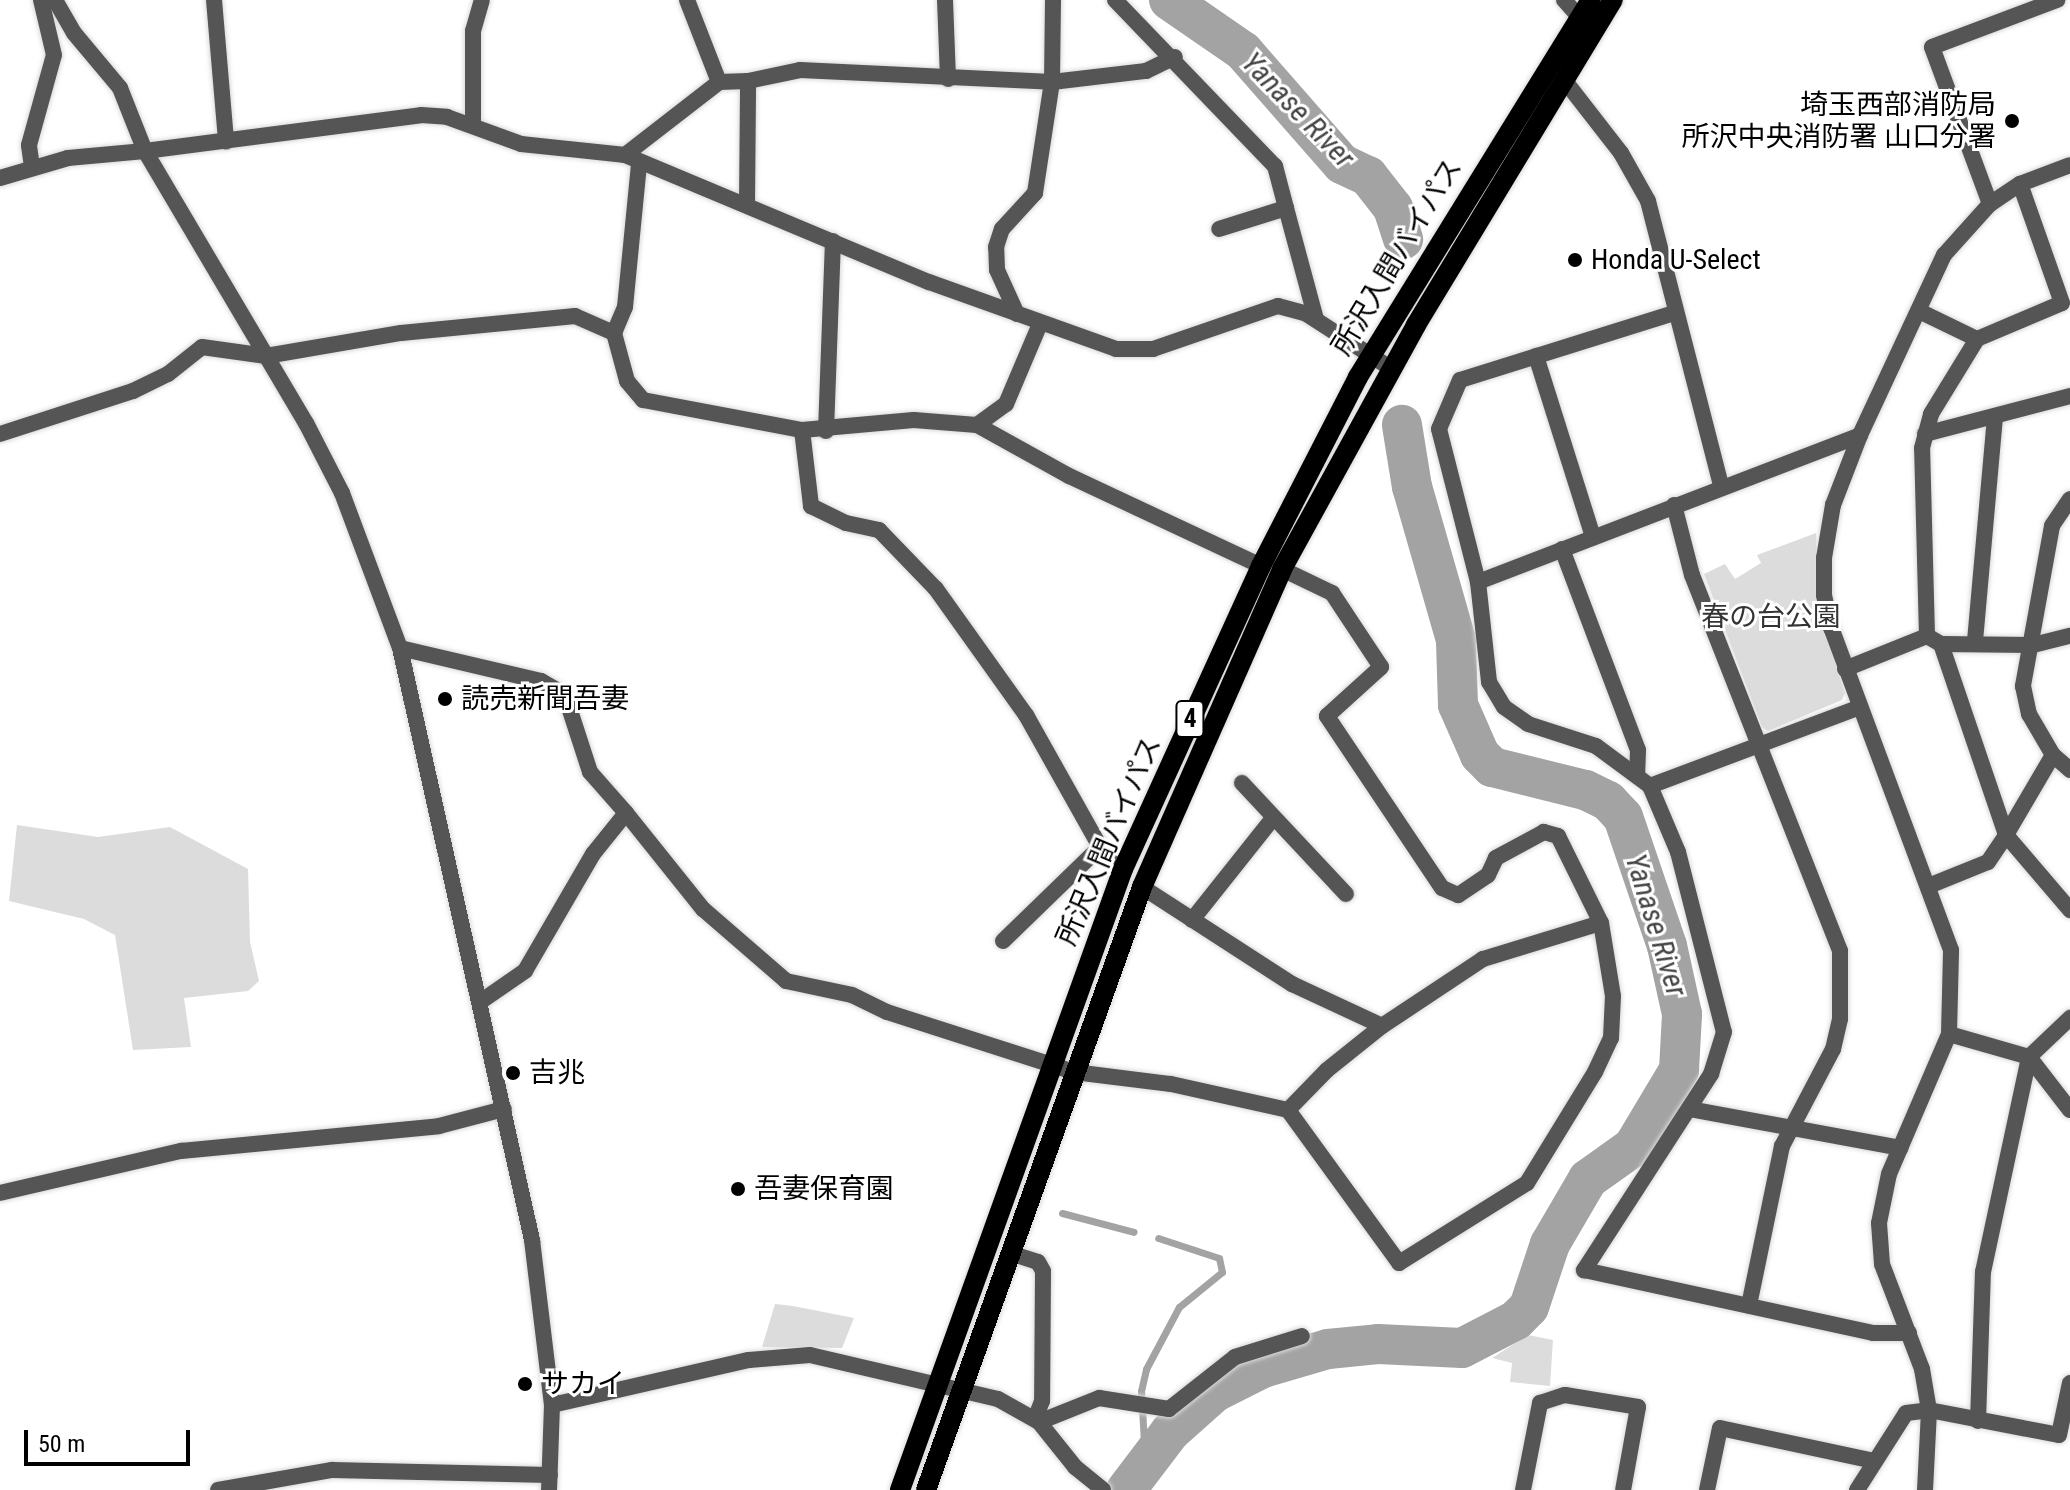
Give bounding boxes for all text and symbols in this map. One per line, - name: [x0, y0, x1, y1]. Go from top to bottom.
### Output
- water label: Yanase River: [1234, 45, 1362, 175]
- place label: 埼玉西部消防局 所沢中央消防署 山口分署: [1682, 88, 1996, 154]
- marker: 埼玉西部消防局 所沢中央消防署 山口分署: [2003, 112, 2021, 130]
- street label: 所沢入間バイパス: [1325, 152, 1469, 362]
- place label: Honda U-Select: [1591, 243, 1761, 277]
- marker: Honda U-Select: [1566, 251, 1584, 269]
- park label: 春の台公園: [1701, 600, 1841, 634]
- place label: 読売新聞吾妻: [461, 682, 629, 716]
- marker: 読売新聞吾妻: [436, 690, 454, 708]
- road number: 4: [1174, 697, 1206, 741]
- street label: 所沢入間バイパス: [1050, 731, 1168, 951]
- water label: Yanase River: [1617, 850, 1695, 1000]
- place label: 吉兆: [529, 1056, 585, 1090]
- marker: 吉兆: [504, 1064, 522, 1082]
- place label: 吾妻保育園: [754, 1172, 894, 1206]
- marker: 吾妻保育園: [729, 1180, 747, 1198]
- place label: サカイ: [541, 1367, 625, 1401]
- marker: サカイ: [516, 1375, 534, 1393]
- scale bar: [28, 1414, 194, 1464]
- text: 50 m: [38, 1430, 85, 1458]

